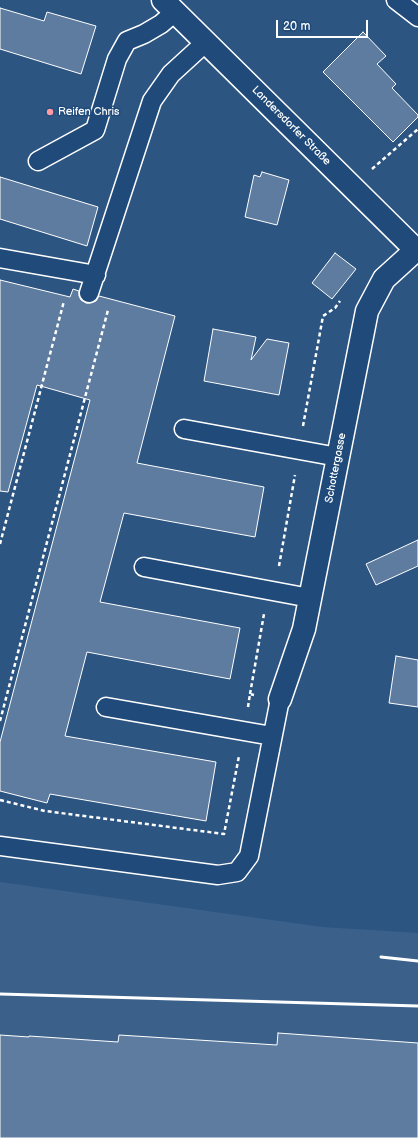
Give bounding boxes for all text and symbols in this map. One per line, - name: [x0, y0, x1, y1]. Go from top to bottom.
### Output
- scale bar: [278, 12, 370, 38]
- text: 20 m: [283, 19, 310, 34]
- street label: Landersdorfer Straße: [249, 84, 333, 168]
- place label: Reifen Chris: [58, 105, 119, 119]
- marker: Reifen Chris: [45, 107, 55, 117]
- street label: Schottergasse: [323, 432, 349, 504]

